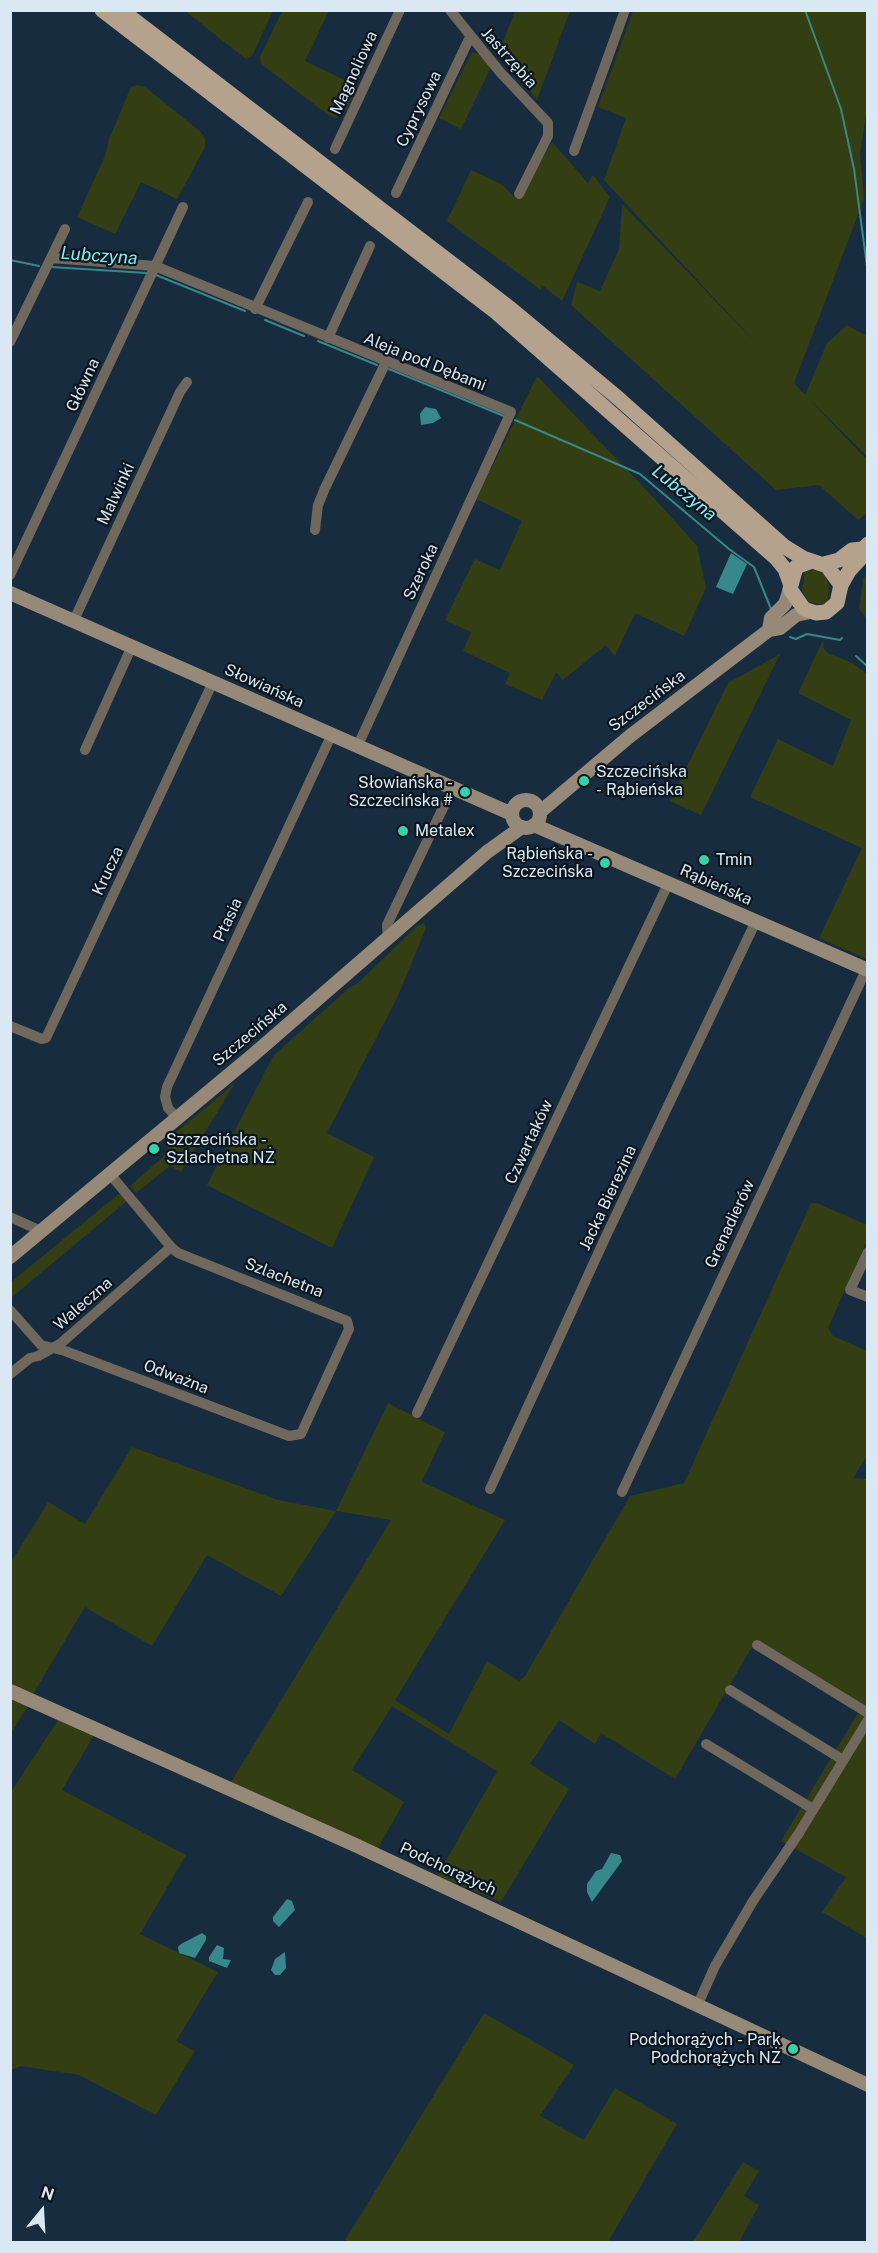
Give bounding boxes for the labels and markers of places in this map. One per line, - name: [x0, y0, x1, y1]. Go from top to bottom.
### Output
- place label: Szczecińska - Rąbieńska: [596, 762, 687, 800]
- place label: Słowiańska - Szczecińska #: [349, 773, 453, 811]
- marker: Szczecińska - Rąbieńska: [577, 774, 591, 788]
- marker: Słowiańska - Szczecińska #: [458, 785, 472, 799]
- place label: Metalex: [415, 821, 475, 841]
- marker: Metalex: [396, 824, 410, 838]
- place label: Rąbieńska - Szczecińska: [502, 844, 593, 882]
- place label: Tmin: [716, 850, 752, 870]
- marker: Tmin: [697, 853, 711, 867]
- marker: Rąbieńska - Szczecińska: [598, 856, 612, 870]
- place label: Szczecińska - Szlachetna NŻ: [166, 1130, 275, 1168]
- marker: Szczecińska - Szlachetna NŻ: [147, 1142, 161, 1156]
- place label: Podchorążych - Park Podchorążych NŻ: [629, 2030, 781, 2068]
- marker: Podchorążych - Park Podchorążych NŻ: [786, 2042, 800, 2056]

